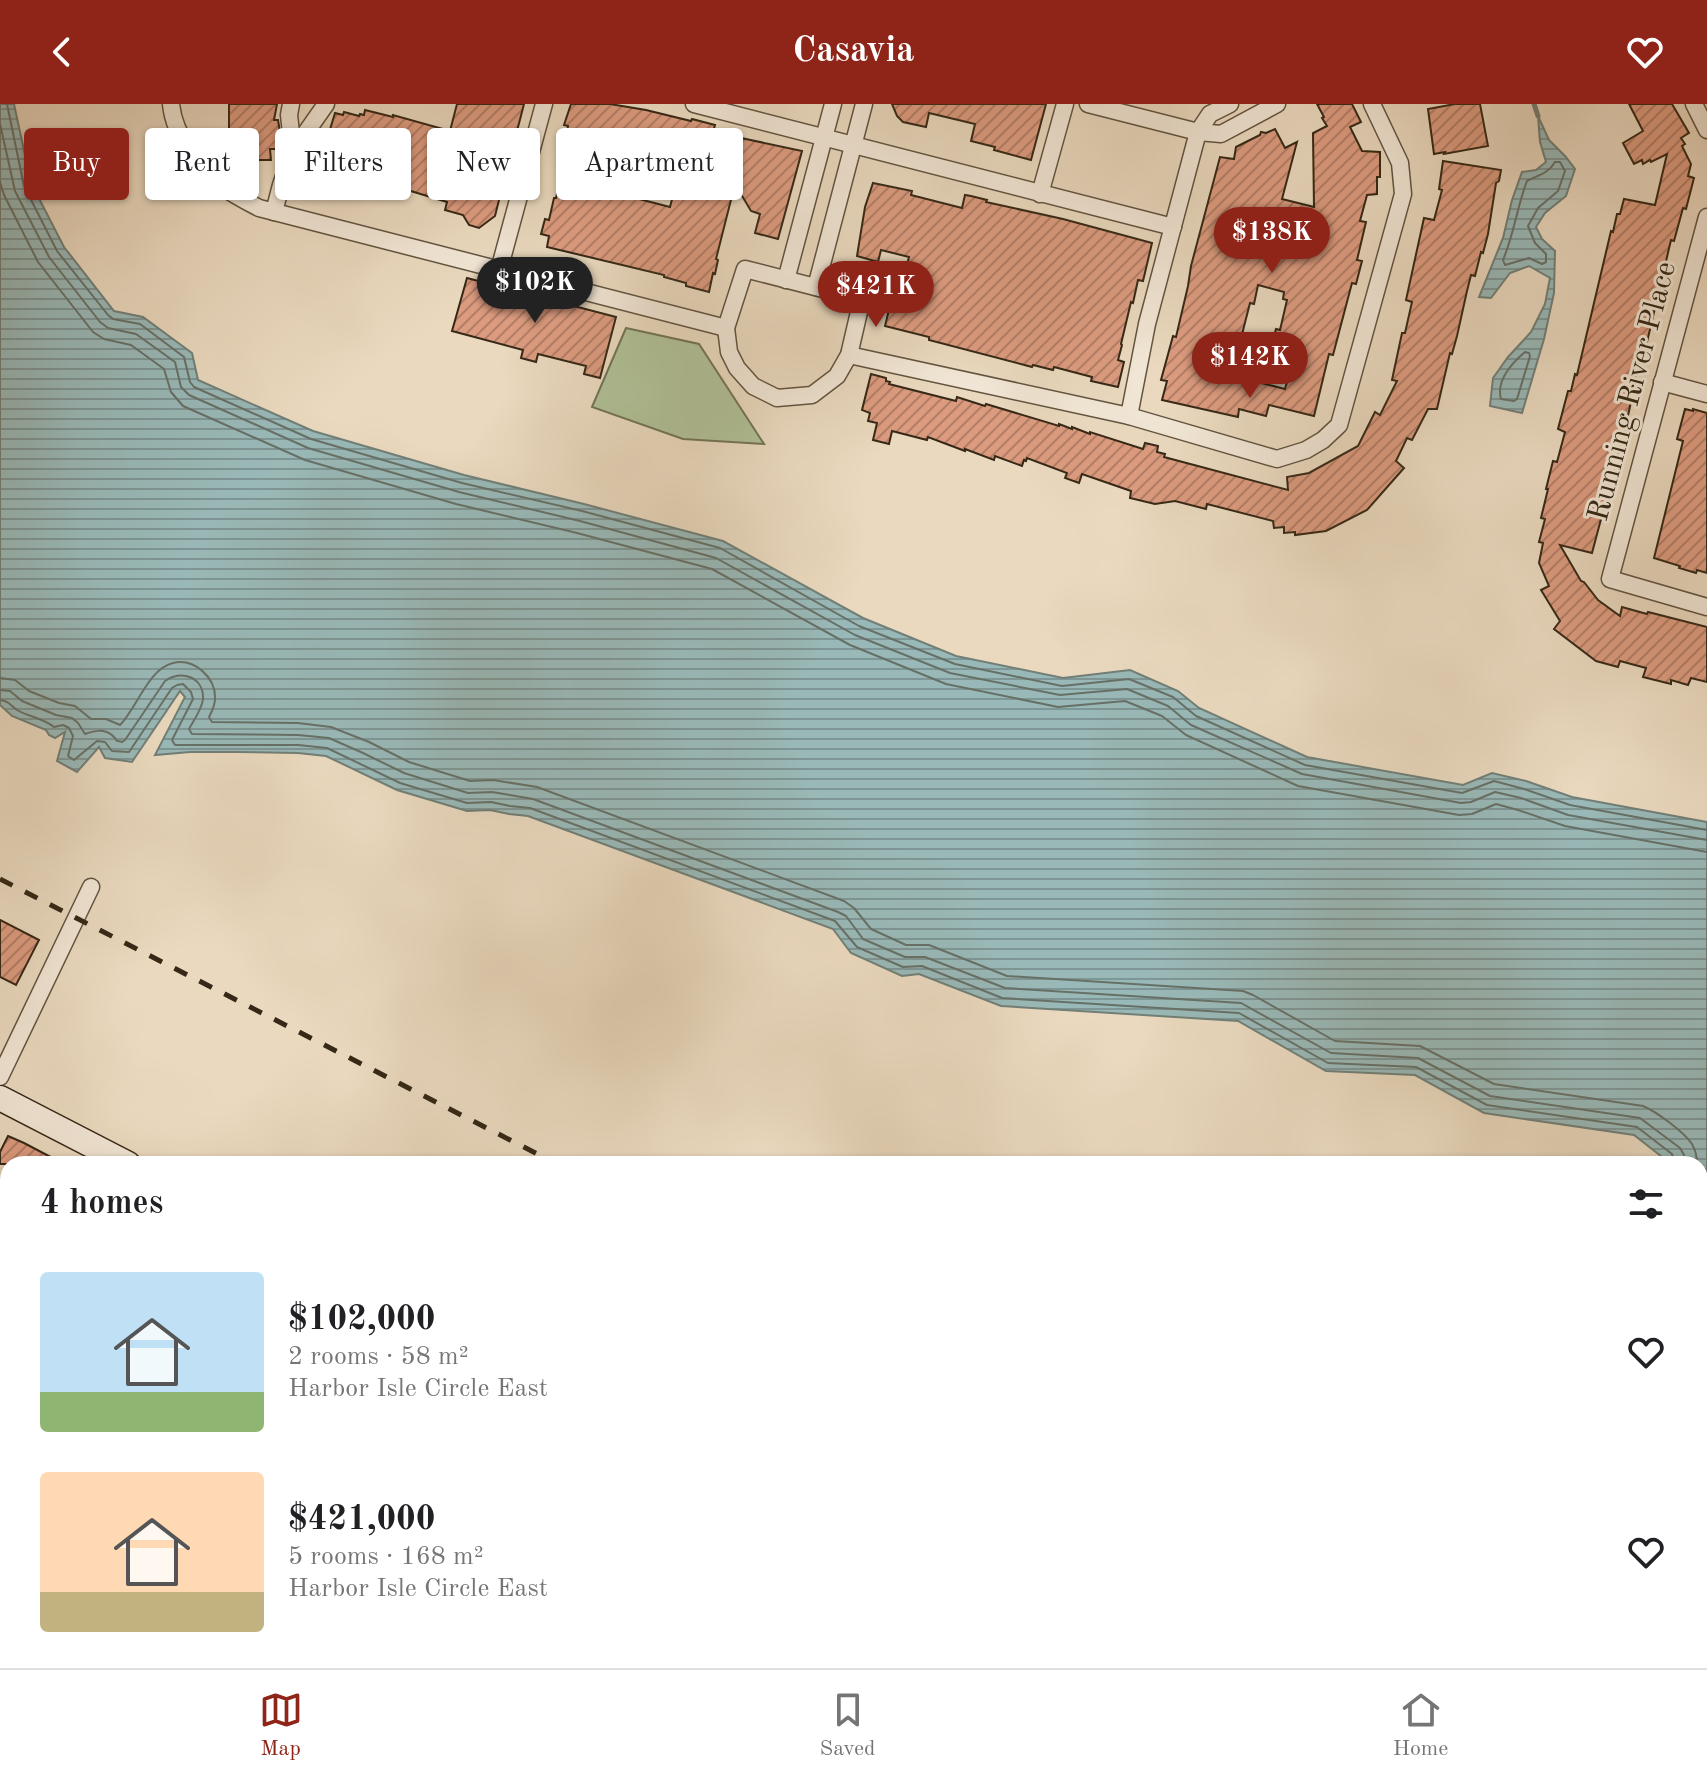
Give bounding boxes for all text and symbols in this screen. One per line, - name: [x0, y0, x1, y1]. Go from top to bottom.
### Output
- icon: back: [40, 30, 84, 74]
- icon: heart: [1623, 30, 1667, 74]
- text: Casavia: [792, 34, 915, 70]
- chip: Buy: [24, 128, 129, 200]
- chip: Rent: [145, 128, 259, 200]
- chip: Filters: [275, 128, 411, 200]
- chip: New: [427, 128, 540, 200]
- chip: Apartment: [556, 128, 743, 200]
- pin: $138K: [1216, 207, 1328, 275]
- text: $138K: [1232, 220, 1312, 246]
- pin: $102K: [479, 257, 591, 325]
- street label: Running River Place: [1584, 258, 1682, 525]
- pin: $421K: [820, 261, 932, 329]
- text: $102K: [495, 270, 575, 296]
- text: $421K: [836, 274, 916, 300]
- pin: $142K: [1194, 332, 1306, 400]
- text: $142K: [1210, 345, 1290, 371]
- icon: filters: [1624, 1182, 1668, 1226]
- text: 4 homes: [40, 1187, 163, 1221]
- text: $102,000: [288, 1303, 436, 1337]
- icon: home: [104, 1304, 200, 1400]
- icon: heart: [1624, 1330, 1668, 1374]
- text: 2 rooms · 58 m²: [288, 1344, 469, 1370]
- text: Harbor Isle Circle East: [288, 1376, 548, 1402]
- text: $421,000: [288, 1503, 436, 1537]
- icon: home: [104, 1504, 200, 1600]
- icon: heart: [1624, 1530, 1668, 1574]
- text: 5 rooms · 168 m²: [288, 1544, 484, 1570]
- text: Harbor Isle Circle East: [288, 1576, 548, 1602]
- tab: Map: [259, 1688, 303, 1763]
- tab: Saved: [820, 1688, 876, 1763]
- tab: Home: [1393, 1688, 1448, 1763]

